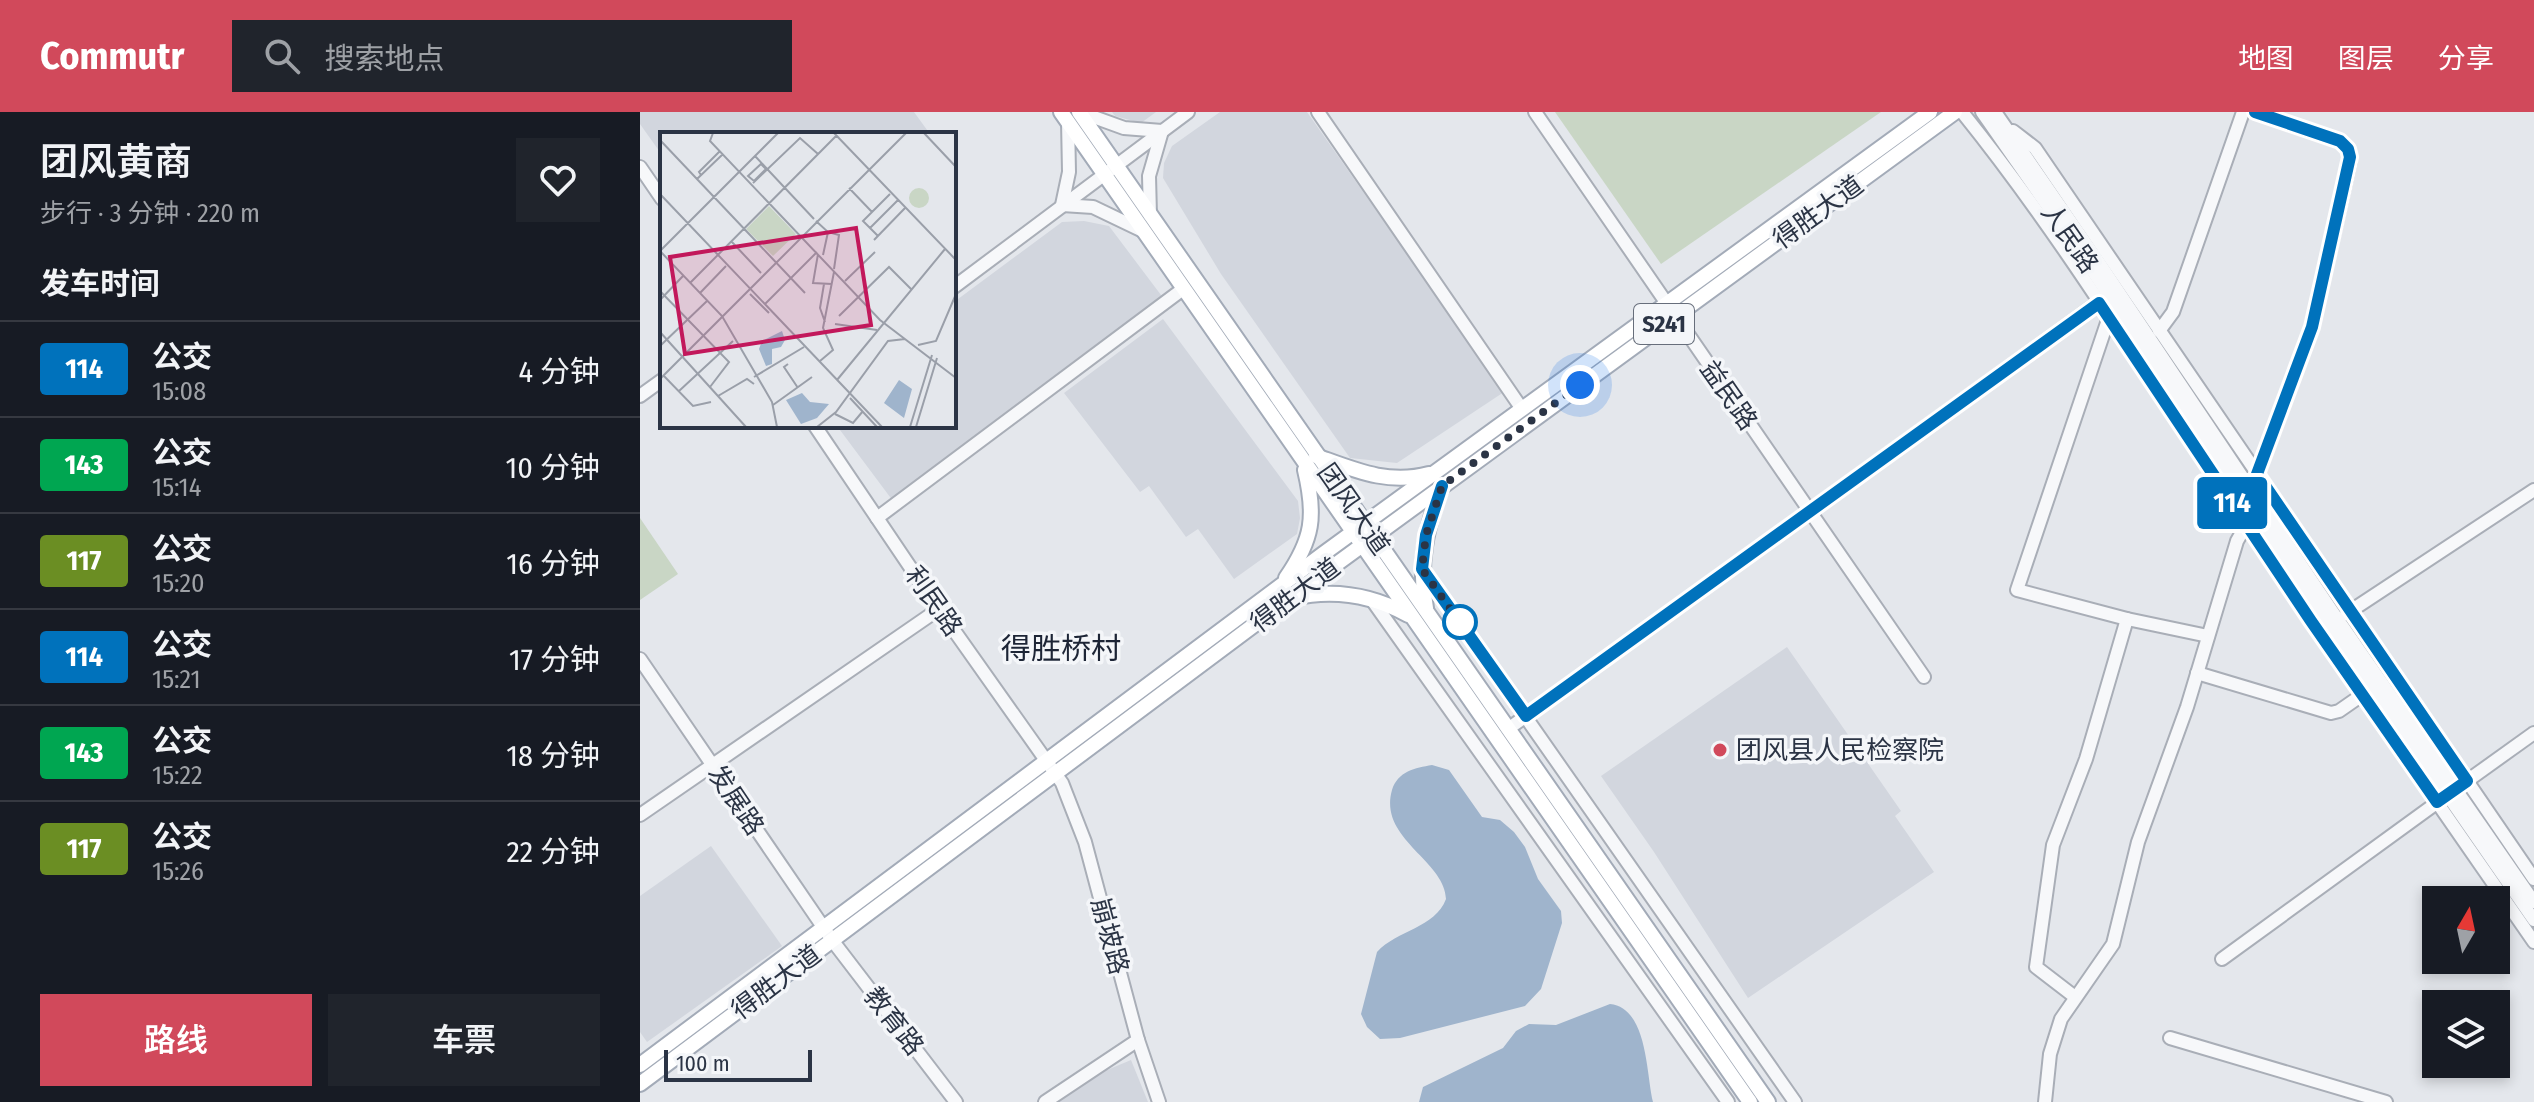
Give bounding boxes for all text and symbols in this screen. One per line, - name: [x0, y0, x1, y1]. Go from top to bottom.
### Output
- search box: [232, 20, 792, 92]
- text: Commutr: [40, 33, 184, 79]
- icon: search: [260, 34, 304, 78]
- text: 搜索地点: [324, 41, 444, 77]
- text: 地图: [2238, 42, 2294, 75]
- text: 图层: [2338, 42, 2394, 75]
- text: 分享: [2438, 42, 2494, 75]
- inset map: [660, 132, 956, 428]
- button: heart: [516, 138, 600, 222]
- text: 团风黄商: [40, 139, 192, 185]
- street label: 得胜大道: [1767, 169, 1869, 256]
- street label: 人民路: [2035, 197, 2105, 279]
- text: 步行 · 3 分钟 · 220 m: [40, 198, 260, 229]
- text: 发车时间: [40, 266, 160, 302]
- road number: S241: [1634, 304, 1694, 344]
- text: 公交: [152, 339, 212, 375]
- text: 114: [65, 352, 103, 385]
- text: 4 分钟: [518, 354, 600, 390]
- street label: 益民路: [1694, 354, 1764, 436]
- your location: [1560, 365, 1600, 405]
- text: 15:08: [152, 376, 206, 407]
- text: 公交: [152, 435, 212, 471]
- text: 143: [64, 448, 104, 481]
- text: 10 分钟: [506, 450, 600, 486]
- street label: 团风大道: [1311, 458, 1396, 561]
- text: 15:14: [152, 472, 201, 503]
- line badge: 114: [2186, 477, 2278, 529]
- text: 114: [2213, 486, 2251, 519]
- text: 公交: [152, 531, 212, 567]
- text: 117: [66, 544, 102, 577]
- text: 16 分钟: [506, 546, 600, 582]
- street label: 得胜大道: [1244, 552, 1346, 639]
- street label: 利民路: [899, 560, 969, 642]
- text: 15:20: [152, 568, 205, 599]
- unlabelled marker: [1443, 605, 1477, 639]
- text: 公交: [152, 627, 212, 663]
- district label: 得胜桥村: [1001, 631, 1121, 667]
- text: 114: [65, 640, 103, 673]
- text: 17 分钟: [509, 642, 600, 678]
- text: 15:21: [152, 664, 201, 695]
- text: 公交: [152, 723, 212, 759]
- place label: 团风县人民检察院: [1736, 735, 1944, 766]
- text: 143: [64, 736, 104, 769]
- text: 18 分钟: [506, 738, 600, 774]
- marker: 团风县人民检察院: [1711, 741, 1729, 759]
- street label: 发展路: [701, 759, 770, 841]
- text: 15:22: [152, 760, 203, 791]
- text: 公交: [152, 819, 212, 855]
- text: 117: [66, 832, 102, 865]
- text: 22 分钟: [506, 834, 600, 870]
- text: 15:26: [152, 856, 204, 887]
- north arrow: [2422, 886, 2510, 974]
- map controls: [2422, 886, 2510, 1078]
- street label: 崩坡路: [1084, 894, 1135, 978]
- street label: 得胜大道: [725, 939, 827, 1026]
- street label: 教育路: [857, 981, 930, 1062]
- button: layers: [2422, 990, 2510, 1078]
- button: 路线: [40, 994, 312, 1086]
- button: 车票: [328, 994, 600, 1086]
- scale bar: [664, 1046, 812, 1082]
- text: 100 m: [676, 1050, 730, 1077]

